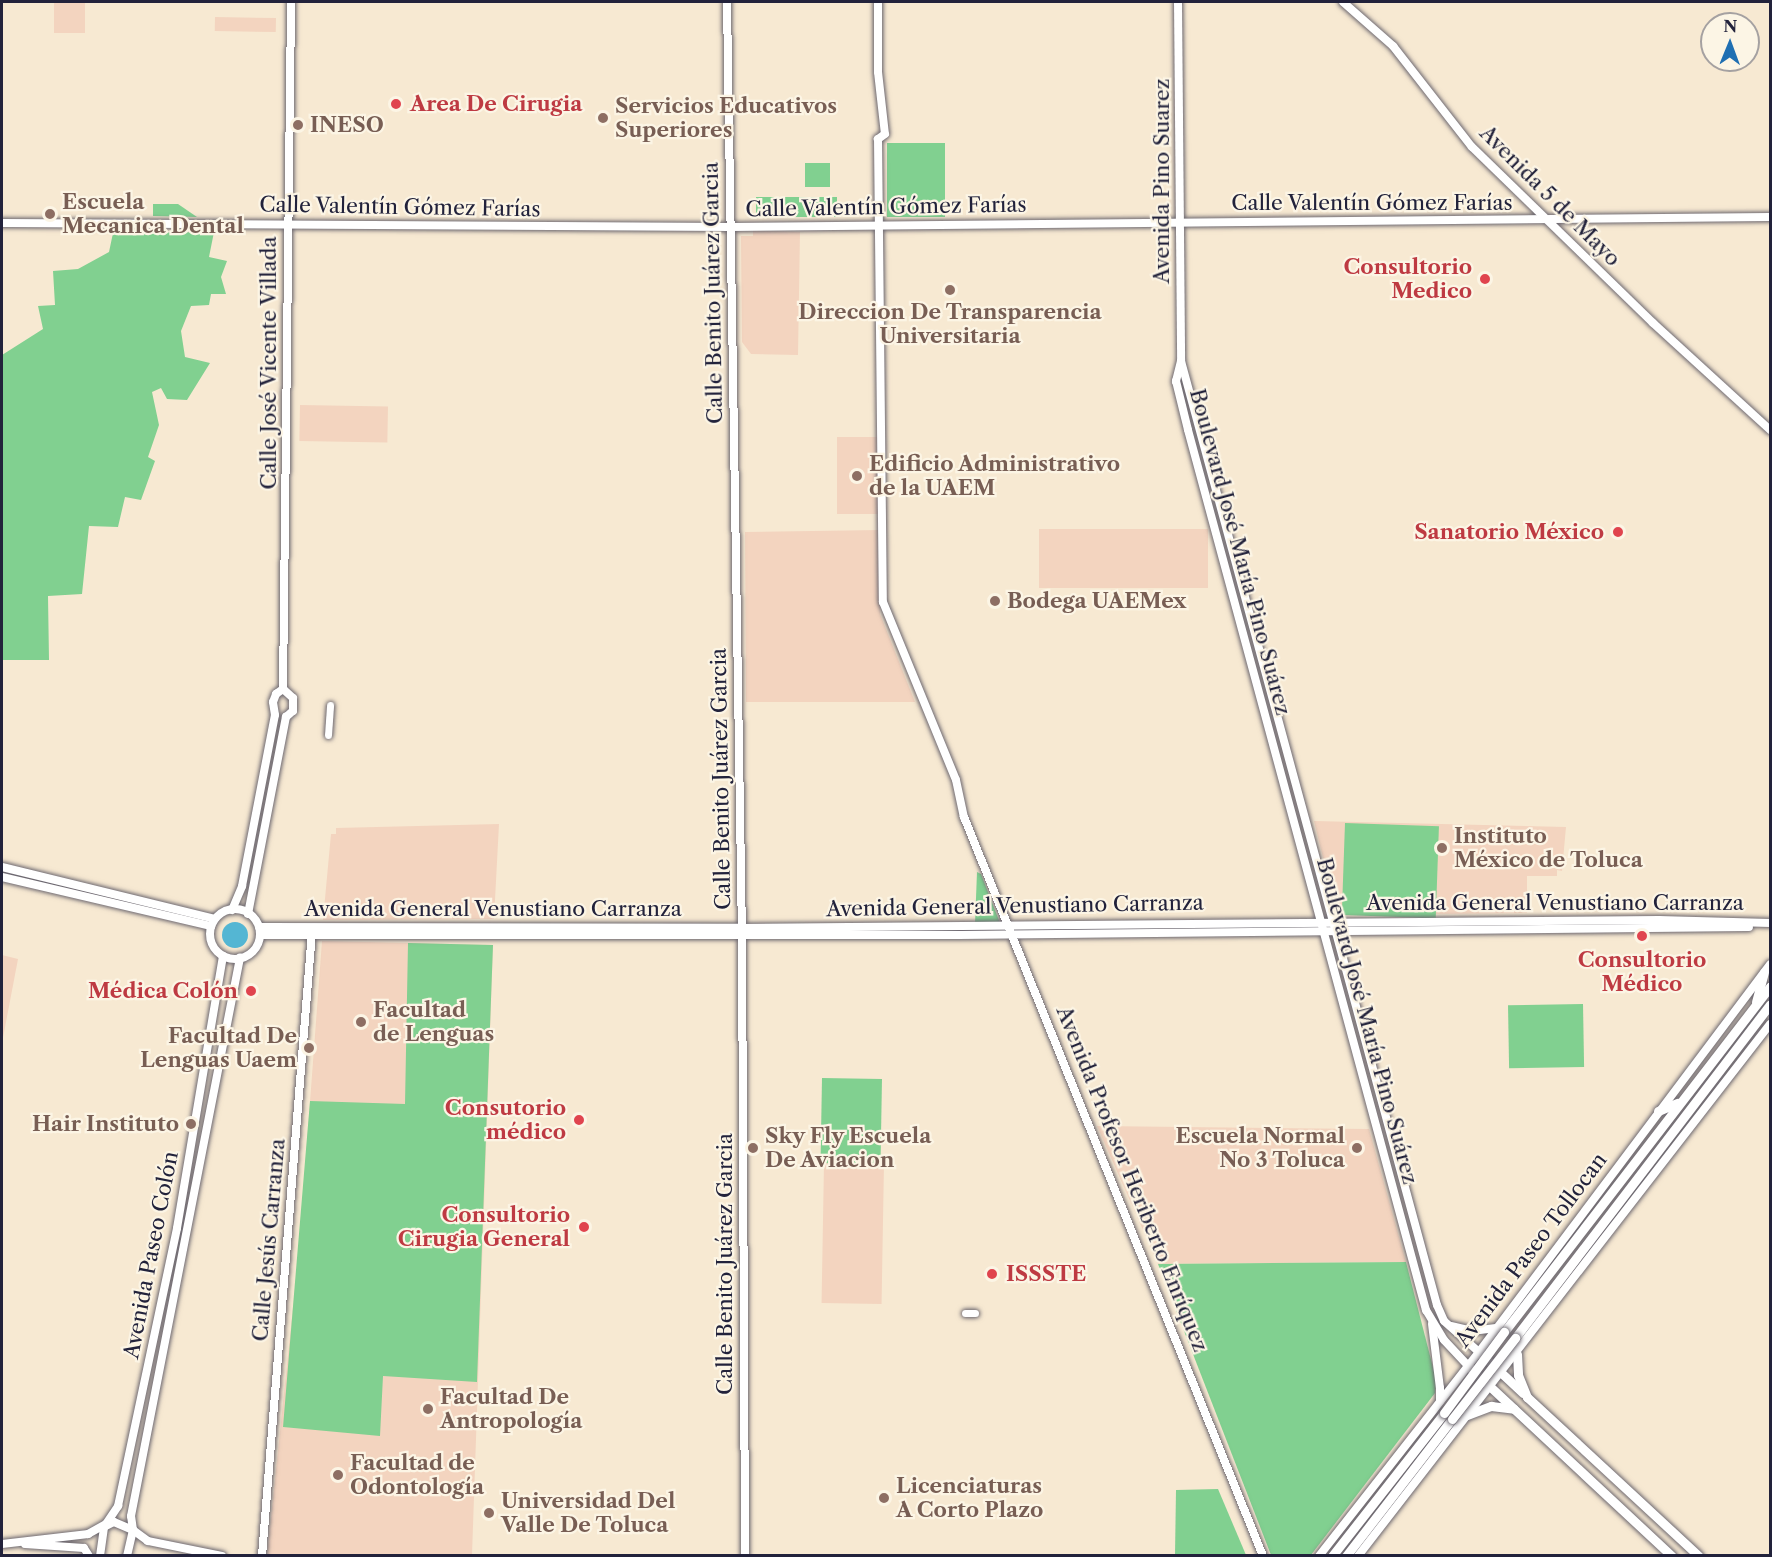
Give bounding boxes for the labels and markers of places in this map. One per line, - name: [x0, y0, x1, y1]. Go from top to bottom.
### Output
- place label: Area De Cirugia: [410, 91, 583, 117]
- place label: Servicios Educativos Superiores: [615, 93, 837, 143]
- marker: Area De Cirugia: [387, 95, 405, 113]
- marker: Servicios Educativos Superiores: [596, 111, 610, 125]
- place label: INESO: [310, 112, 384, 138]
- marker: INESO: [291, 118, 305, 132]
- place label: Escuela Mecanica Dental: [62, 189, 244, 239]
- marker: Escuela Mecanica Dental: [43, 207, 57, 221]
- place label: Consultorio Medico: [1343, 254, 1472, 304]
- marker: Consultorio Medico: [1476, 270, 1494, 288]
- marker: Direccion De Transparencia Universitaria: [943, 283, 957, 297]
- place label: Direccion De Transparencia Universitaria: [798, 299, 1102, 349]
- place label: Edificio Administrativo de la UAEM: [869, 451, 1121, 501]
- marker: Edificio Administrativo de la UAEM: [850, 469, 864, 483]
- place label: Sanatorio México: [1414, 519, 1604, 545]
- marker: Sanatorio México: [1609, 523, 1627, 541]
- place label: Bodega UAEMex: [1007, 588, 1187, 614]
- marker: Bodega UAEMex: [988, 594, 1002, 608]
- place label: Instituto México de Toluca: [1454, 823, 1643, 873]
- marker: Instituto México de Toluca: [1435, 841, 1449, 855]
- marker: Consultorio Médico: [1633, 927, 1651, 945]
- place label: Consultorio Médico: [1578, 947, 1706, 997]
- place label: Médica Colón: [88, 978, 238, 1004]
- marker: Médica Colón: [242, 982, 260, 1000]
- place label: Facultad de Lenguas: [373, 997, 494, 1047]
- marker: Facultad de Lenguas: [354, 1015, 368, 1029]
- place label: Facultad De Lenguas Uaem: [140, 1023, 297, 1073]
- marker: Facultad De Lenguas Uaem: [302, 1041, 316, 1055]
- place label: Consutorio médico: [445, 1095, 566, 1145]
- place label: Hair Instituto: [32, 1111, 179, 1137]
- marker: Consutorio médico: [570, 1111, 588, 1129]
- marker: Hair Instituto: [184, 1117, 198, 1131]
- place label: Sky Fly Escuela De Aviacion: [765, 1123, 933, 1173]
- place label: Escuela Normal No 3 Toluca: [1175, 1123, 1345, 1173]
- marker: Sky Fly Escuela De Aviacion: [746, 1141, 760, 1155]
- marker: Escuela Normal No 3 Toluca: [1350, 1141, 1364, 1155]
- place label: Consultorio Cirugia General: [397, 1202, 570, 1252]
- marker: Consultorio Cirugia General: [575, 1218, 593, 1236]
- place label: ISSSTE: [1006, 1261, 1087, 1287]
- marker: ISSSTE: [983, 1265, 1001, 1283]
- place label: Facultad De Antropología: [440, 1384, 582, 1434]
- marker: Facultad De Antropología: [421, 1402, 435, 1416]
- place label: Facultad de Odontología: [350, 1450, 484, 1500]
- marker: Facultad de Odontología: [331, 1468, 345, 1482]
- place label: Licenciaturas A Corto Plazo: [896, 1473, 1044, 1523]
- place label: Universidad Del Valle De Toluca: [501, 1488, 675, 1538]
- marker: Licenciaturas A Corto Plazo: [877, 1491, 891, 1505]
- marker: Universidad Del Valle De Toluca: [482, 1506, 496, 1520]

